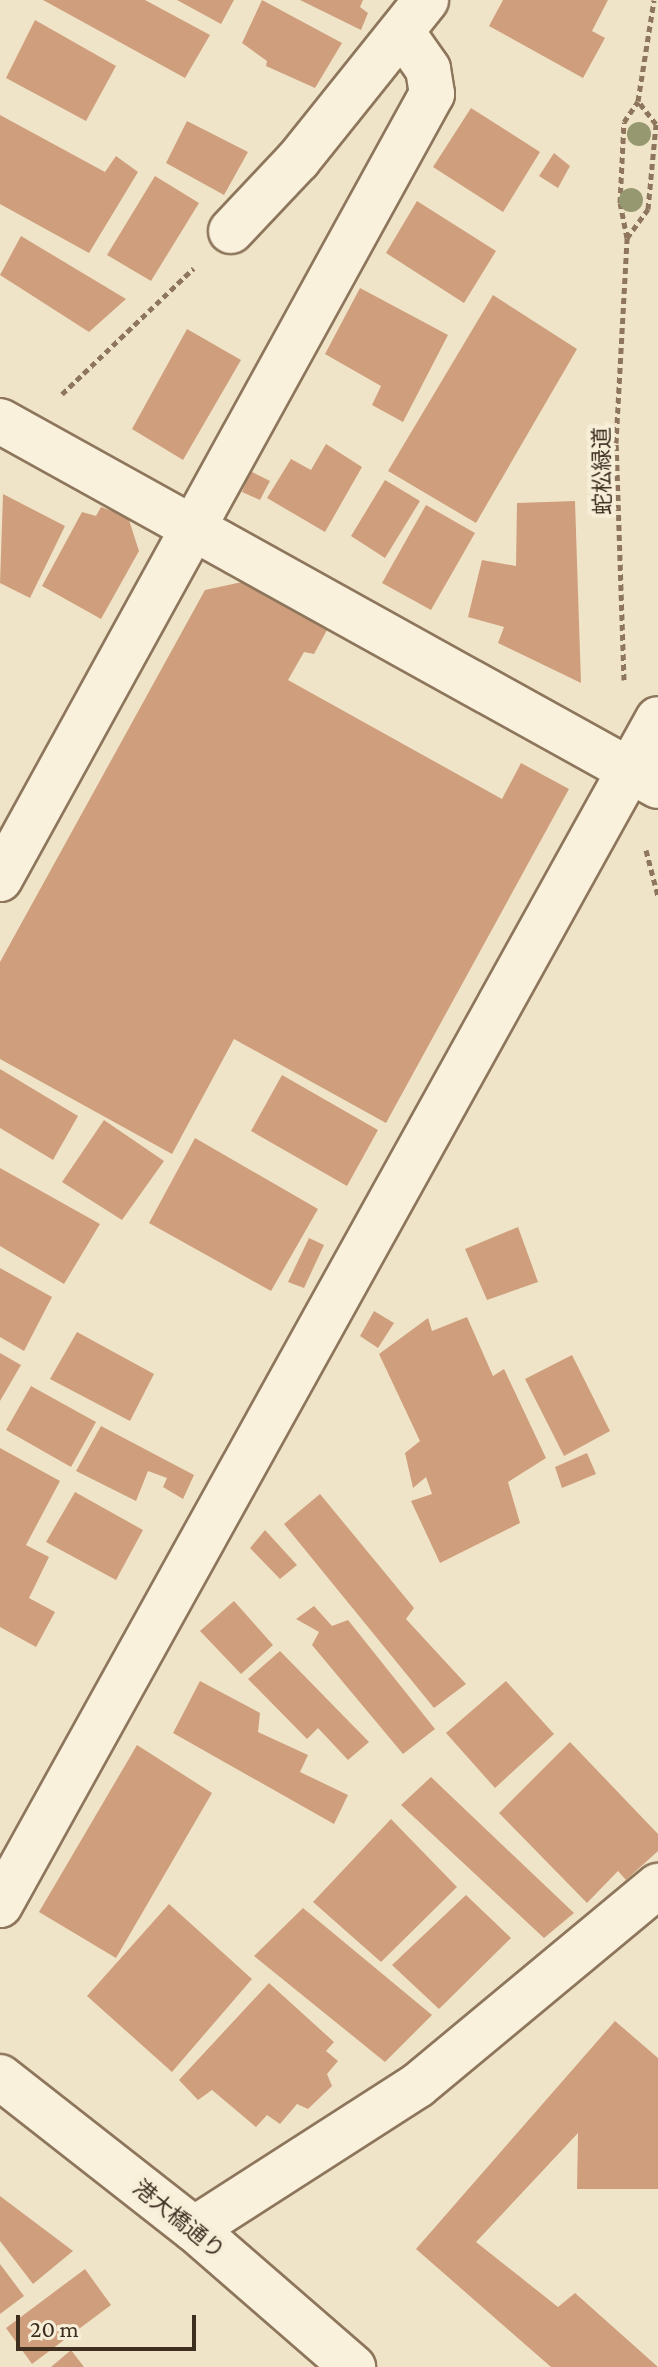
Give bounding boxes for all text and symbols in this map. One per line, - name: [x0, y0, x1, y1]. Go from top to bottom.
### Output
- street label: 蛇松緑道: [588, 427, 616, 515]
- street label: 港大橋通り: [128, 2174, 230, 2264]
- scale bar: [20, 2299, 200, 2349]
- text: 20 m: [30, 2315, 79, 2342]

